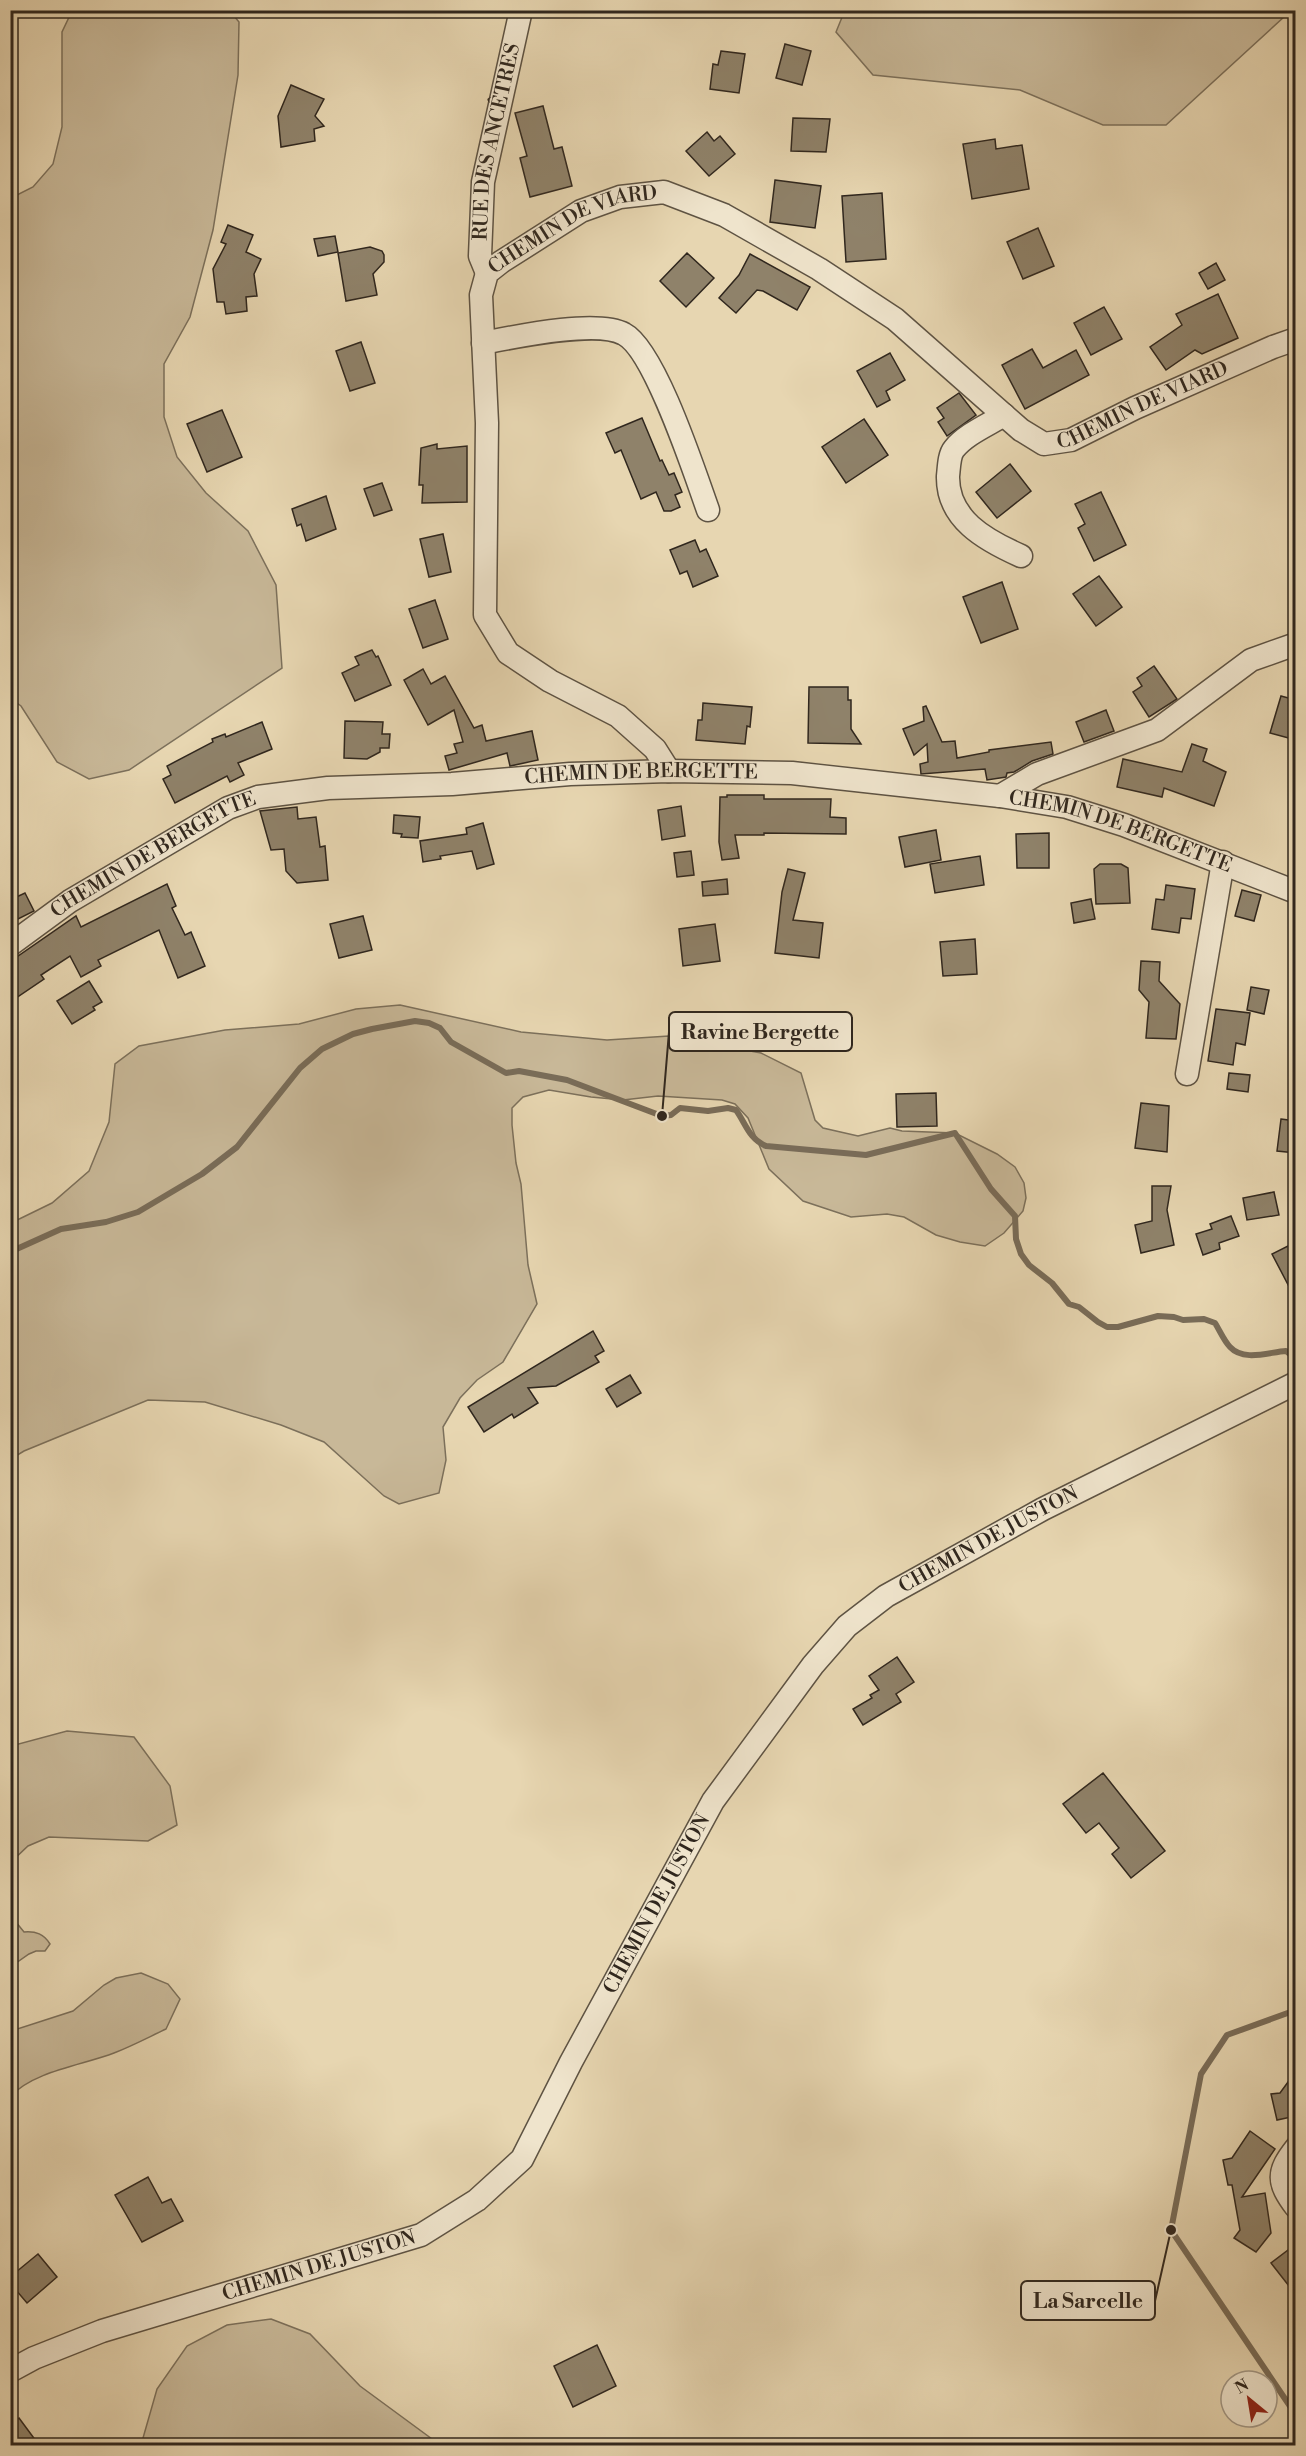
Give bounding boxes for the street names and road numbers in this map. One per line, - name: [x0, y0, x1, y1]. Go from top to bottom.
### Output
- street label: RUE DES ANCÊTRES: [468, 41, 526, 241]
- street label: CHEMIN DE VIARD: [483, 180, 658, 280]
- street label: CHEMIN DE VIARD: [1055, 356, 1232, 454]
- street label: CHEMIN DE BERGETTE: [524, 758, 758, 790]
- street label: CHEMIN DE BERGETTE: [1007, 785, 1236, 878]
- street label: CHEMIN DE BERGETTE: [46, 786, 260, 924]
- street label: CHEMIN DE JUSTON: [894, 1481, 1083, 1599]
- street label: CHEMIN DE JUSTON: [598, 1810, 716, 1998]
- street label: CHEMIN DE JUSTON: [219, 2225, 419, 2307]

